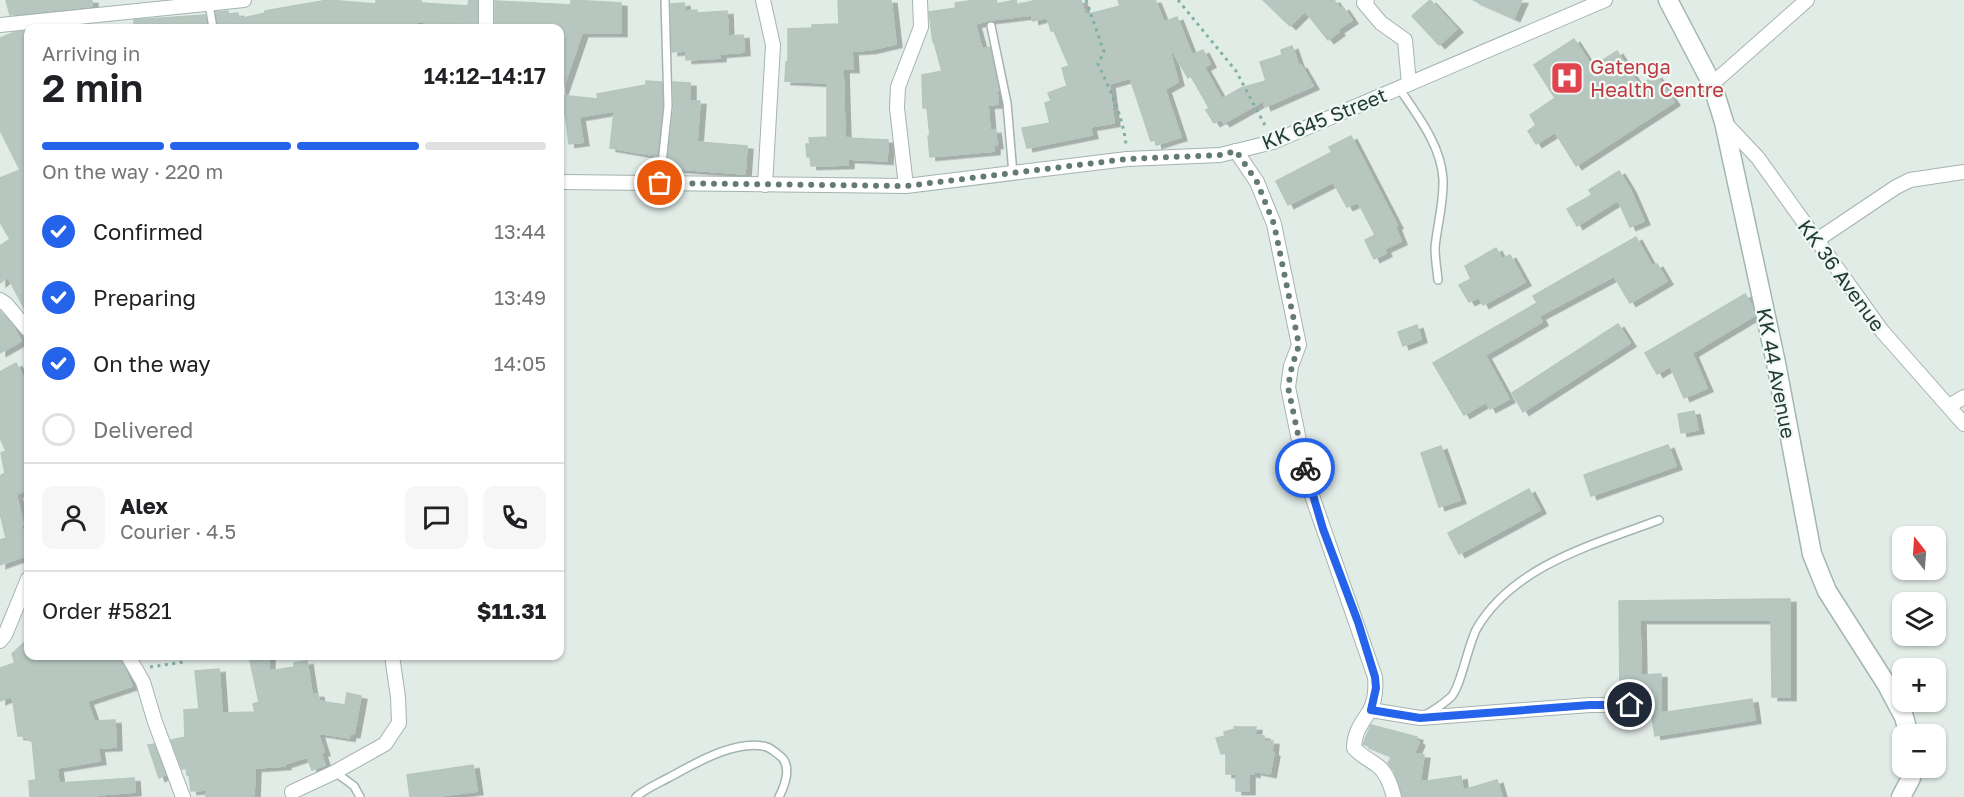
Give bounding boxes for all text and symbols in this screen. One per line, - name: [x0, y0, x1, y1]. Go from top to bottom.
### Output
- text: Arriving in: [42, 41, 140, 65]
- place label: Gatenga Health Centre: [1590, 54, 1724, 101]
- hospital icon: Gatenga Health Centre: [1549, 60, 1585, 96]
- text: 14:12–14:17: [424, 62, 546, 89]
- text: 2 min: [42, 64, 143, 111]
- street label: KK 645 Street: [1258, 82, 1390, 154]
- pin: [634, 157, 685, 208]
- text: On the way · 220 m: [42, 159, 223, 183]
- icon: bag: [643, 166, 676, 199]
- icon: check: [42, 215, 75, 248]
- street label: KK 36 Avenue: [1793, 215, 1891, 335]
- text: Confirmed: [93, 218, 203, 245]
- text: 13:44: [494, 219, 546, 243]
- icon: check: [42, 281, 75, 314]
- text: Preparing: [93, 284, 196, 311]
- text: 13:49: [494, 285, 546, 309]
- street label: KK 44 Avenue: [1753, 306, 1801, 440]
- icon: check: [42, 347, 75, 380]
- text: On the way: [93, 350, 211, 377]
- text: 14:05: [494, 351, 546, 375]
- text: Delivered: [93, 416, 193, 443]
- courier: [1275, 438, 1335, 498]
- icon: bike: [1289, 452, 1322, 485]
- button: person: [42, 486, 105, 549]
- button: chat: [405, 486, 468, 549]
- button: phone: [483, 486, 546, 549]
- text: Alex: [120, 492, 168, 519]
- text: Courier · 4.5: [120, 519, 236, 543]
- north arrow: [1892, 526, 1946, 580]
- map controls: [1892, 526, 1946, 778]
- button: layers: [1892, 592, 1946, 646]
- text: Order #5821: [42, 597, 172, 624]
- text: $11.31: [477, 597, 546, 624]
- button: +: [1892, 658, 1946, 712]
- pin: [1604, 679, 1655, 730]
- icon: home: [1613, 688, 1646, 721]
- button: −: [1892, 724, 1946, 778]

